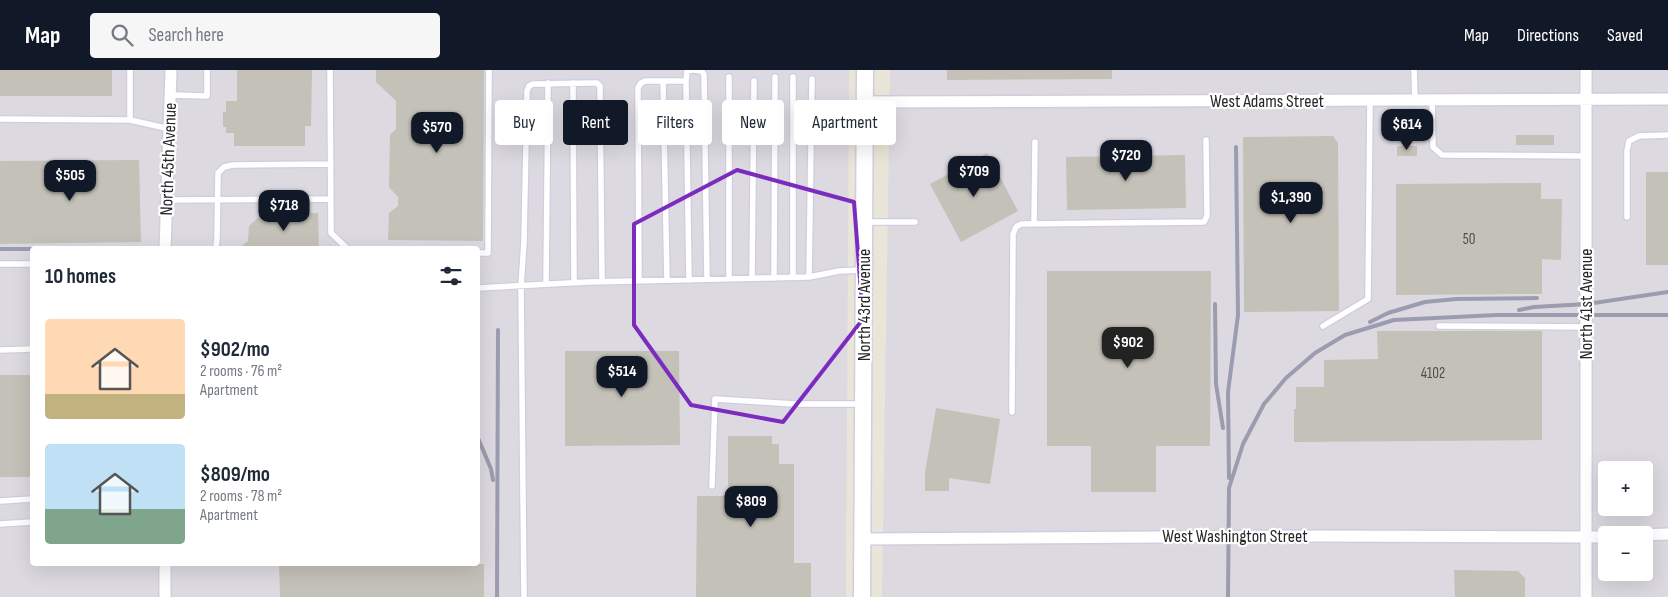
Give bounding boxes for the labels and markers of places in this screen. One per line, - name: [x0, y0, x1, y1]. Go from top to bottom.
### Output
- pin: $614: [1377, 108, 1437, 151]
- pin: $570: [407, 112, 467, 154]
- pin: $720: [1096, 140, 1156, 182]
- pin: $709: [944, 156, 1004, 198]
- pin: $505: [40, 160, 100, 202]
- pin: $1,390: [1250, 182, 1332, 224]
- pin: $718: [254, 190, 314, 232]
- pin: $902: [1098, 326, 1158, 369]
- pin: $514: [592, 356, 652, 398]
- pin: $809: [721, 486, 781, 528]

